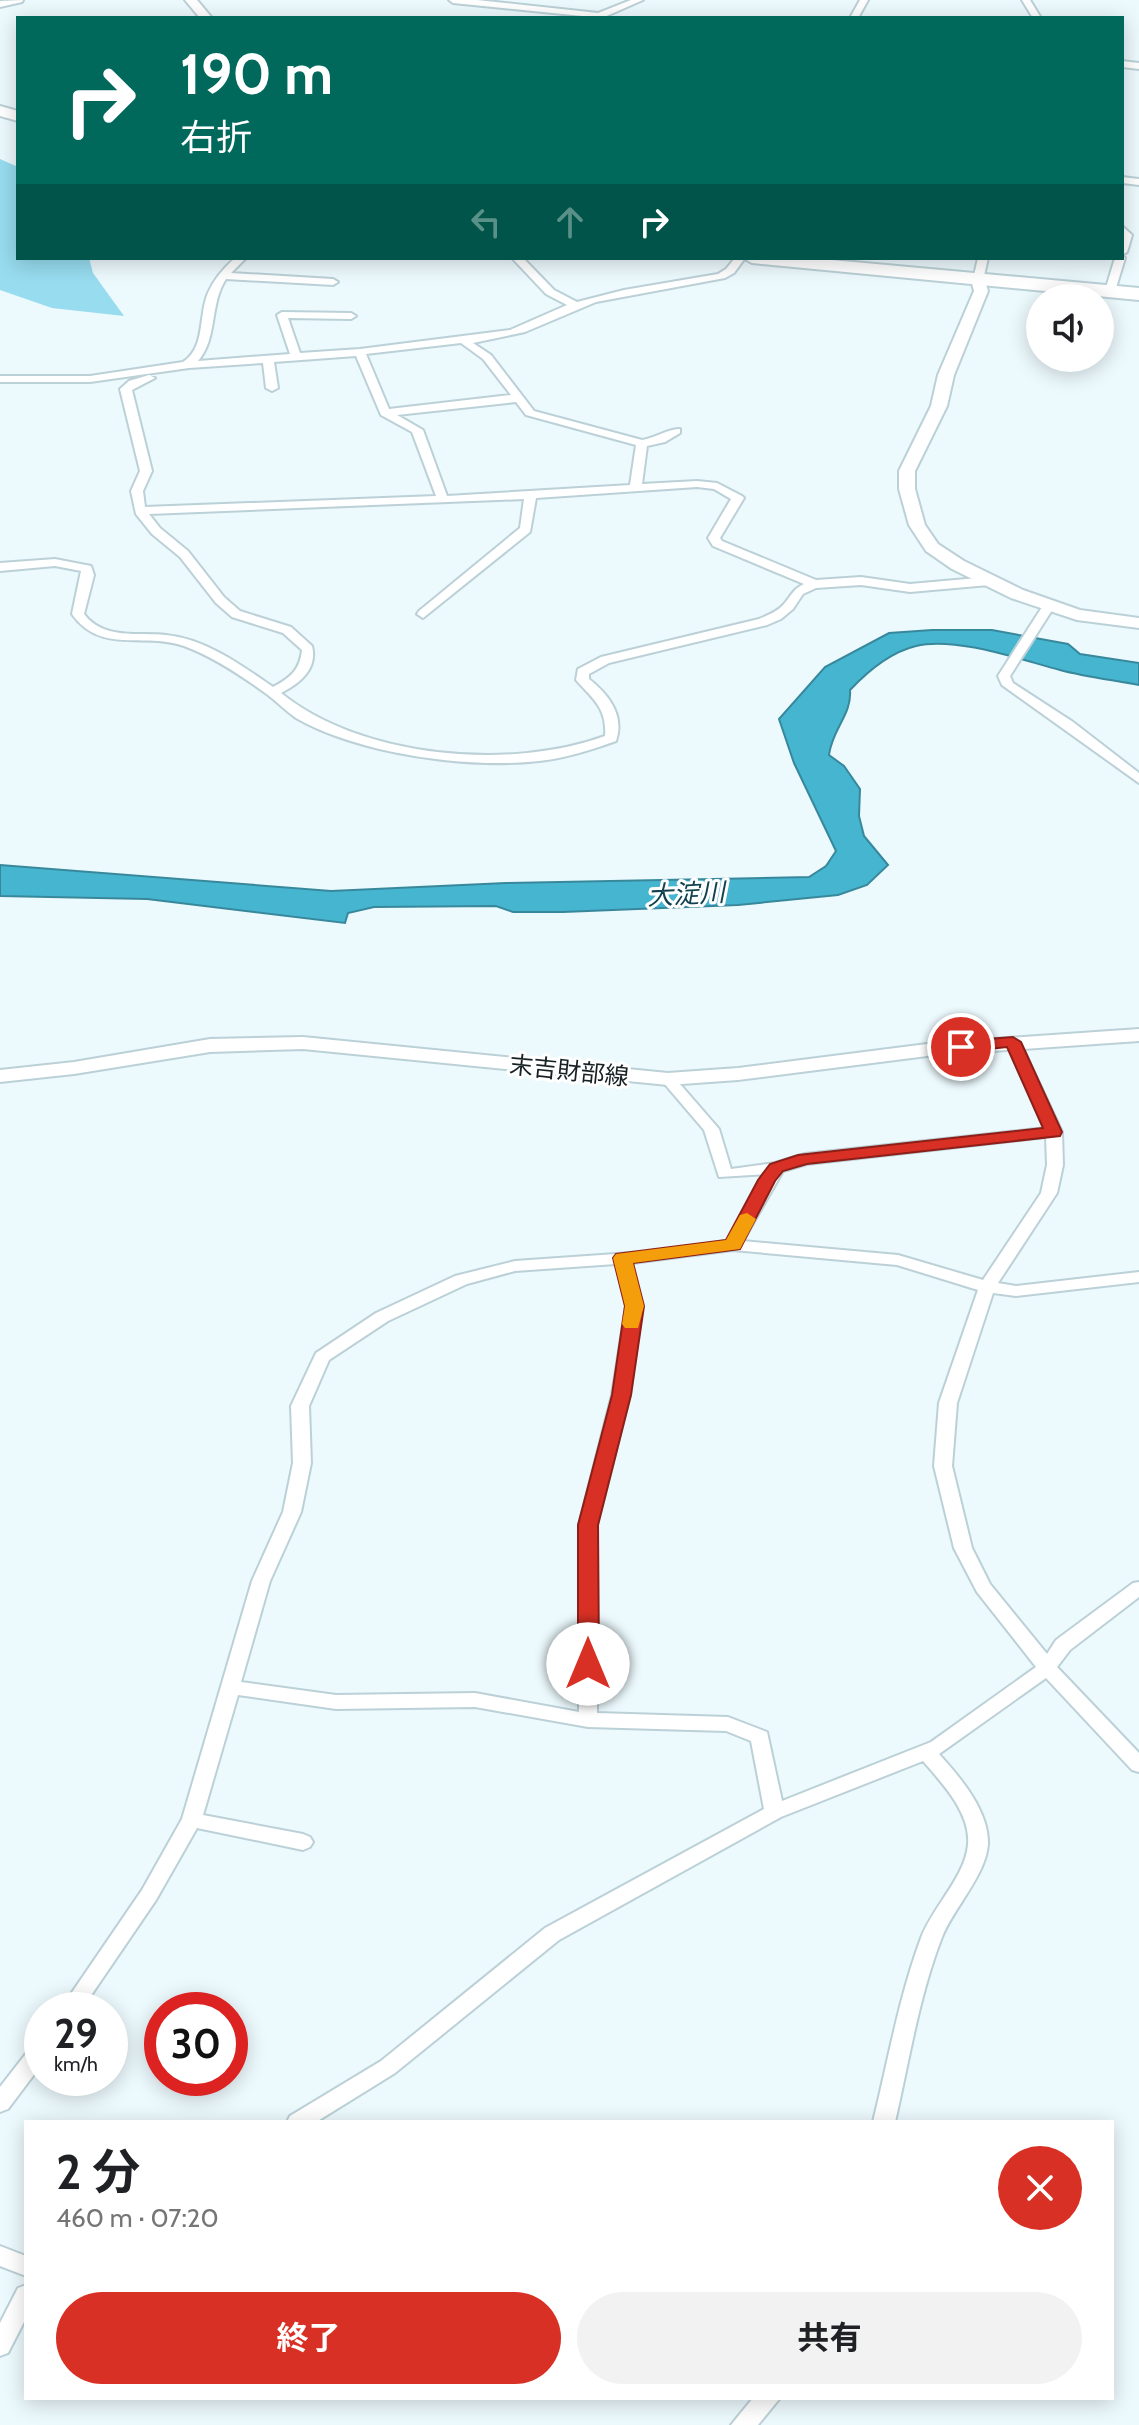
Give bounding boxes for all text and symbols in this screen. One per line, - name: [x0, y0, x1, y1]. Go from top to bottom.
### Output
- text: 190 m: [180, 40, 333, 108]
- icon: right: [48, 48, 152, 152]
- text: 右折: [180, 115, 252, 159]
- icon: left: [464, 200, 508, 244]
- icon: ahead: [548, 200, 592, 244]
- icon: right: [632, 200, 676, 244]
- map controls: [1026, 284, 1114, 372]
- button: sound: [1026, 284, 1114, 372]
- water label: 大淀川: [646, 876, 729, 912]
- pin: [927, 1013, 995, 1081]
- icon: arrive: [939, 1025, 983, 1069]
- street label: 末吉財部線: [508, 1050, 630, 1091]
- position arrow: [546, 1622, 630, 1706]
- speed limit sign: 30: [144, 1992, 248, 2096]
- text: 29: [54, 2009, 98, 2058]
- text: km/h: [54, 2052, 98, 2076]
- text: 2 分: [56, 2143, 140, 2201]
- button: close: [998, 2146, 1082, 2230]
- text: 460 m · 07:20: [56, 2202, 219, 2234]
- button: 終了: [56, 2292, 561, 2384]
- button: 共有: [577, 2292, 1082, 2384]

